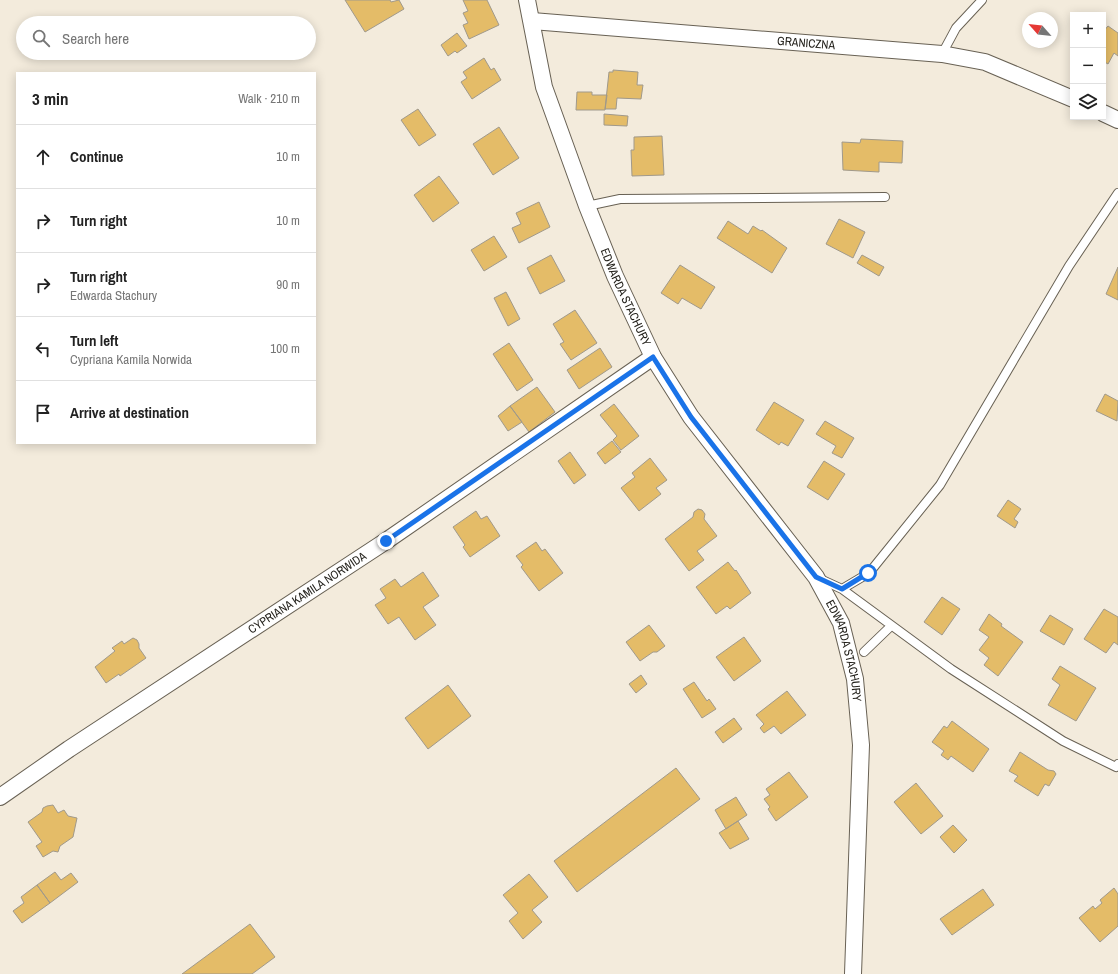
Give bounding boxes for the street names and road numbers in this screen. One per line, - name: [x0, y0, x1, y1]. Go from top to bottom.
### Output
- street label: GRANICZNA: [777, 33, 836, 53]
- street label: EDWARDA STACHURY: [597, 246, 655, 349]
- street label: CYPRIANA KAMILA NORWIDA: [245, 548, 370, 637]
- street label: EDWARDA STACHURY: [822, 597, 865, 703]

